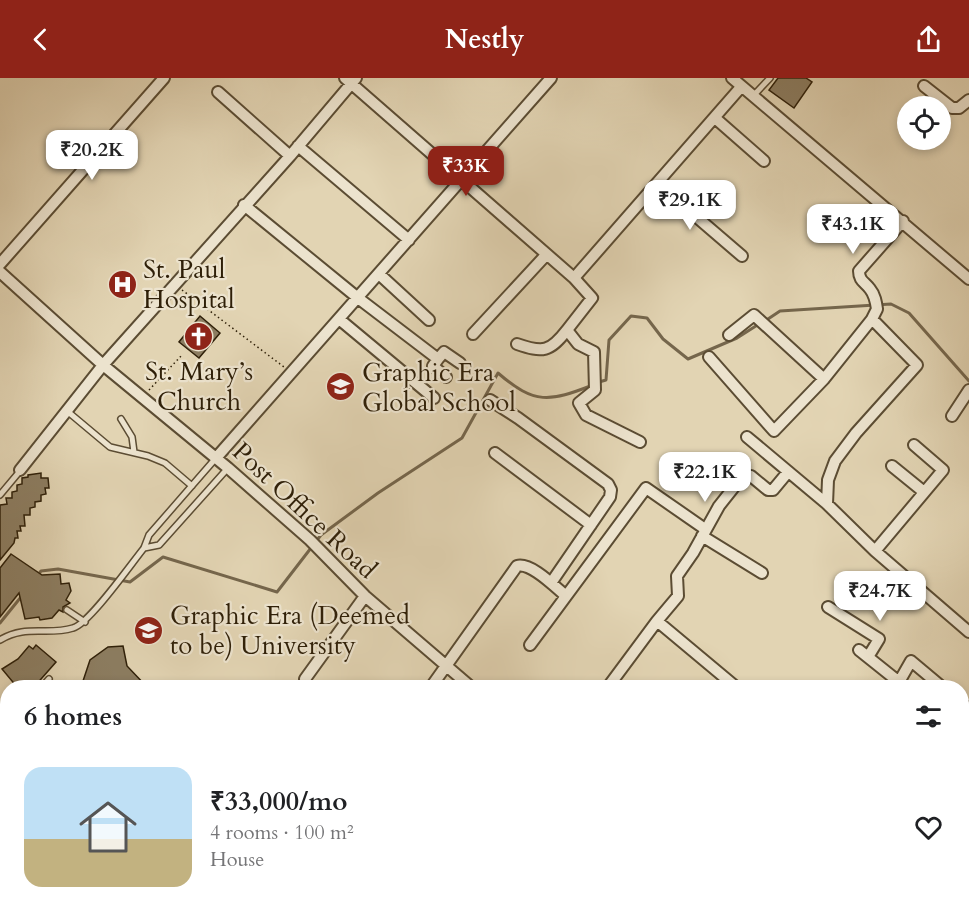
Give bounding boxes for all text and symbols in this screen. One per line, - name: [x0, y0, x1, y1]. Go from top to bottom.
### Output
- text: Nestly: [445, 21, 524, 58]
- icon: back: [24, 23, 57, 56]
- icon: share: [912, 23, 945, 56]
- map controls: [897, 96, 951, 150]
- button: locate: [897, 96, 951, 150]
- pin: ₹20.2K: [43, 130, 141, 181]
- text: ₹20.2K: [60, 136, 124, 163]
- pin: ₹33K: [430, 146, 502, 197]
- text: ₹33K: [442, 152, 490, 179]
- pin: ₹29.1K: [641, 180, 739, 231]
- text: ₹29.1K: [658, 186, 722, 213]
- pin: ₹43.1K: [804, 204, 902, 255]
- text: ₹43.1K: [821, 210, 885, 237]
- place label: St. Paul Hospital: [143, 252, 235, 317]
- hospital icon: St. Paul Hospital: [106, 268, 138, 300]
- church icon: St. Mary’s Church: [183, 321, 215, 353]
- place label: St. Mary’s Church: [145, 354, 253, 419]
- place label: Graphic Era Global School: [362, 355, 516, 420]
- school or university icon: Graphic Era Global School: [325, 371, 357, 403]
- street label: Post Office Road: [225, 434, 385, 587]
- pin: ₹22.1K: [656, 452, 754, 503]
- text: ₹22.1K: [673, 458, 737, 485]
- pin: ₹24.7K: [831, 571, 929, 622]
- text: ₹24.7K: [848, 577, 912, 604]
- place label: Graphic Era (Deemed to be) University: [170, 598, 410, 663]
- school or university icon: Graphic Era (Deemed to be) University: [133, 614, 165, 646]
- text: 6 homes: [24, 699, 122, 734]
- icon: filters: [912, 700, 945, 733]
- text: ₹33,000/mo: [210, 784, 347, 819]
- icon: home: [72, 791, 144, 863]
- icon: heart: [912, 811, 945, 844]
- text: 4 rooms · 100 m²: [210, 819, 354, 846]
- text: House: [210, 846, 264, 873]

